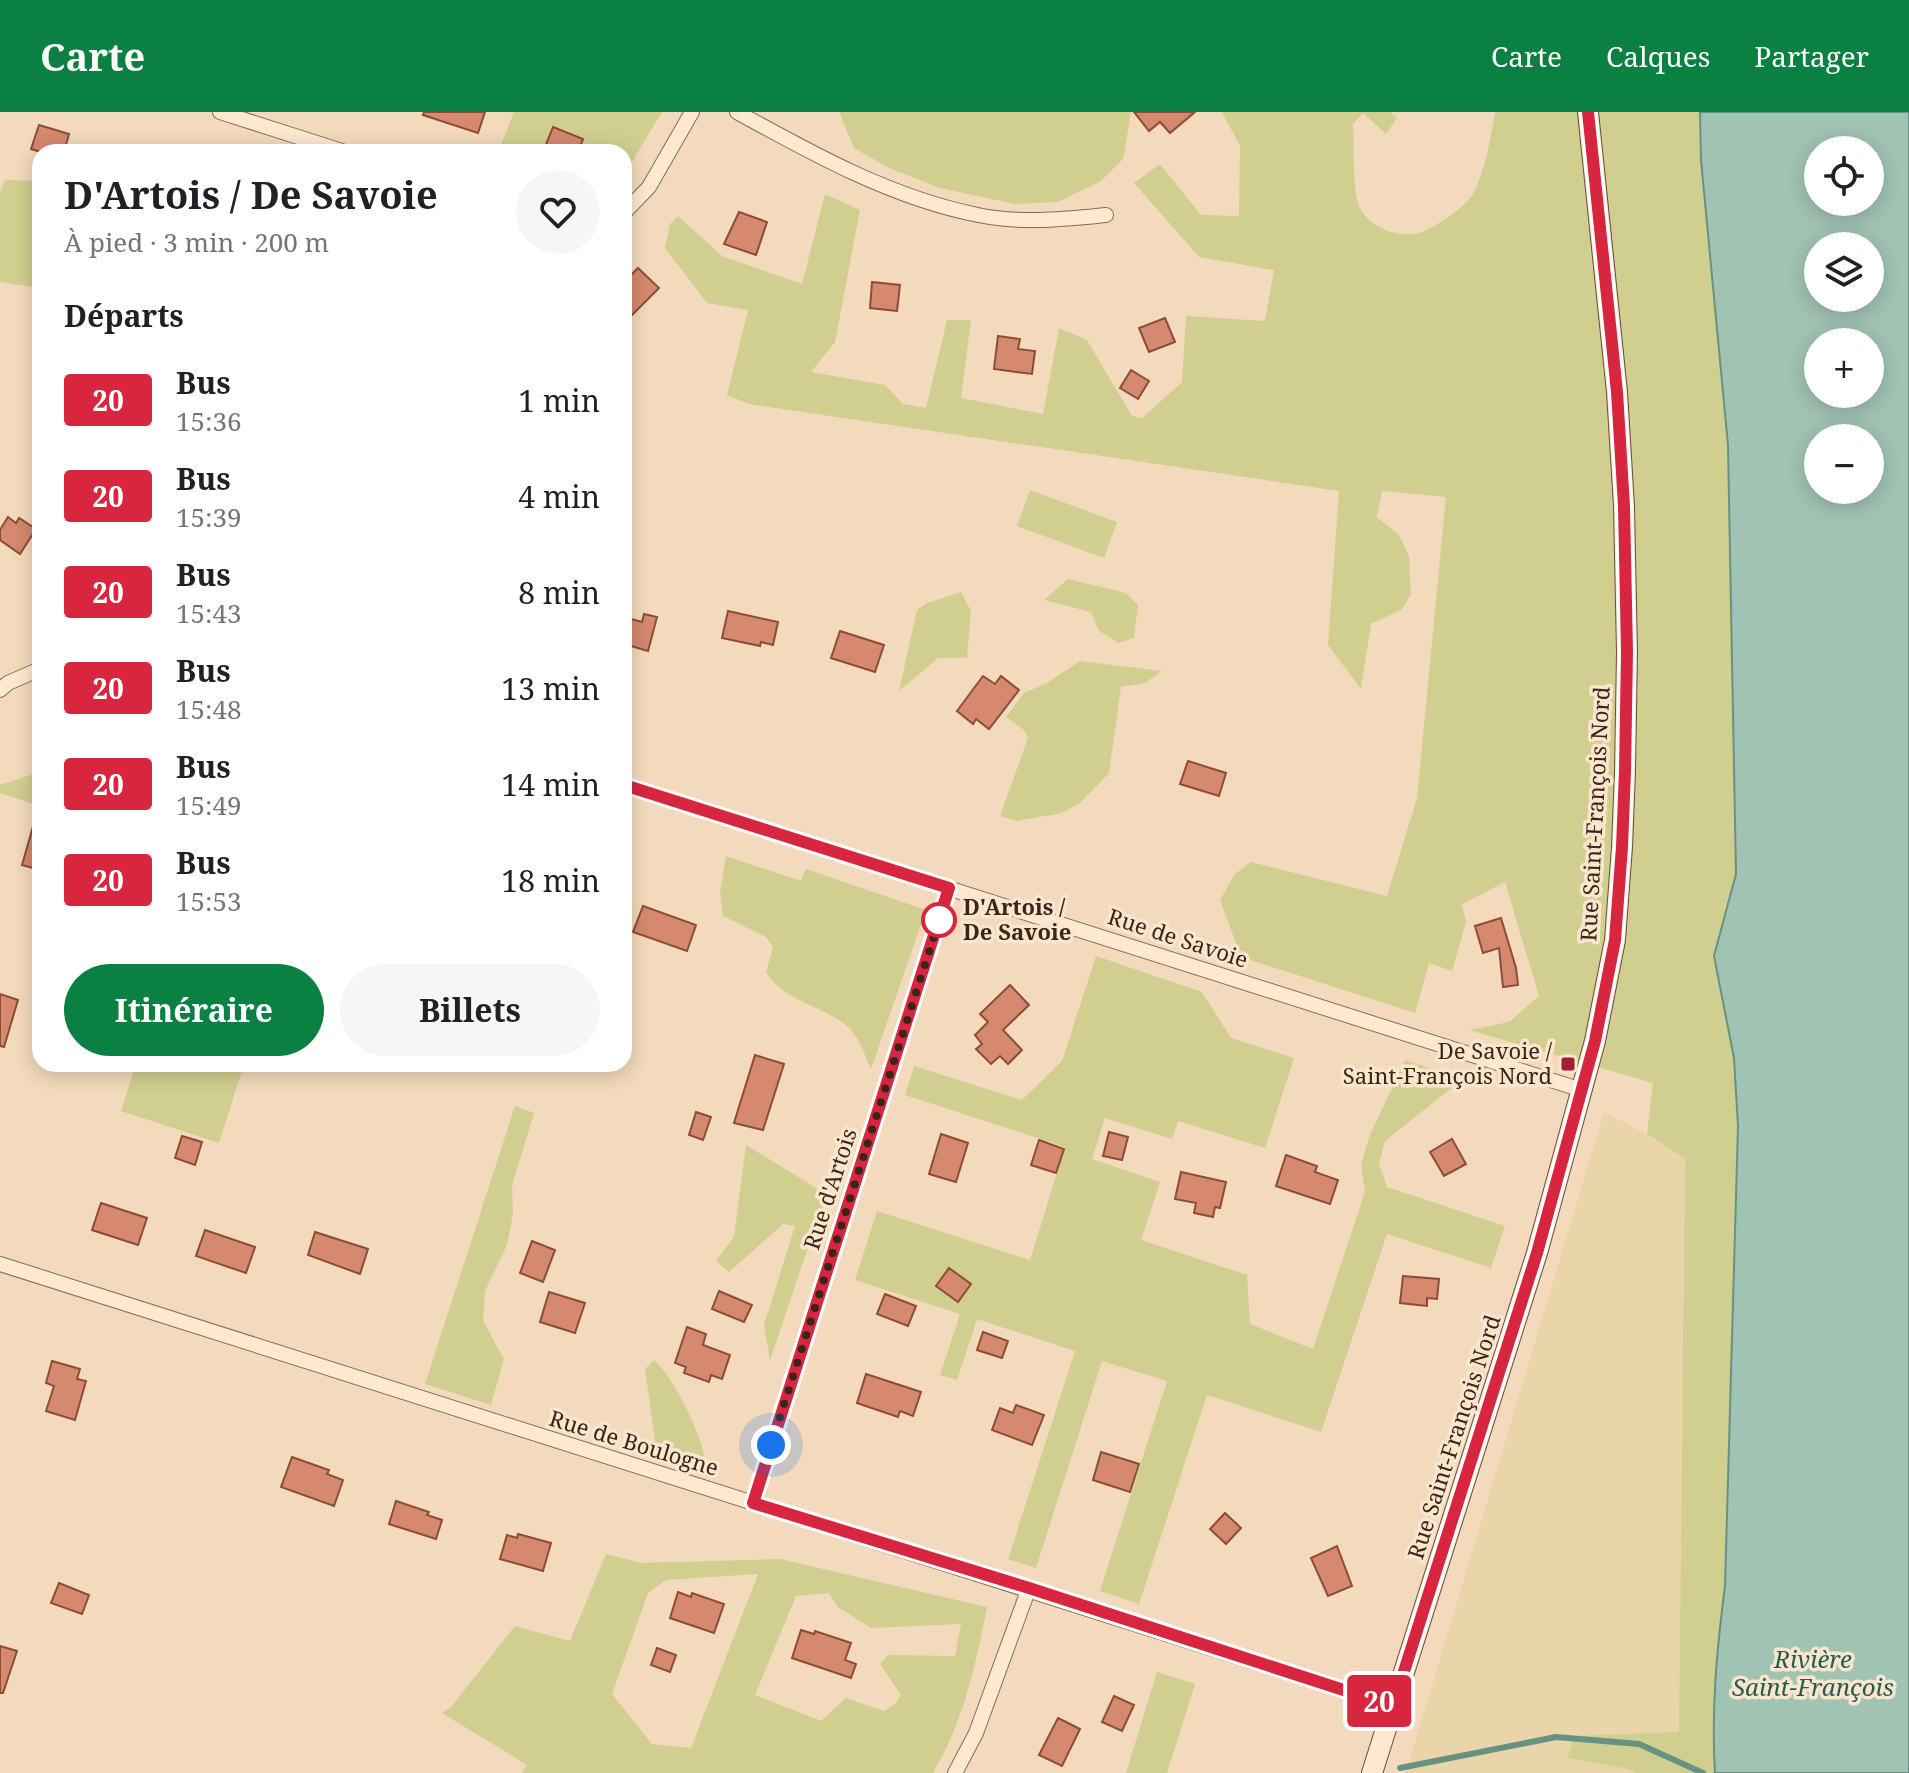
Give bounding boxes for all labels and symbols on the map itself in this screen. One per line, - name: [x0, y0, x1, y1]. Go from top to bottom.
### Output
- street label: Rue Saint-François Nord: [1572, 685, 1616, 942]
- place label: D'Artois / De Savoie: [963, 891, 1071, 946]
- street label: Rue de Savoie: [1104, 900, 1252, 974]
- marker: D'Artois / De Savoie: [922, 903, 956, 937]
- place label: De Savoie / Saint-François Nord: [1343, 1035, 1553, 1090]
- marker: De Savoie / Saint-François Nord: [1559, 1055, 1577, 1073]
- street label: Rue d'Artois: [795, 1124, 863, 1253]
- street label: Rue Saint-François Nord: [1399, 1310, 1507, 1563]
- street label: Rue de Boulogne: [546, 1402, 722, 1482]
- your location: [751, 1425, 791, 1465]
- water label: Rivière Saint-François: [1732, 1642, 1894, 1703]
- line badge: 20: [1343, 1675, 1415, 1727]

